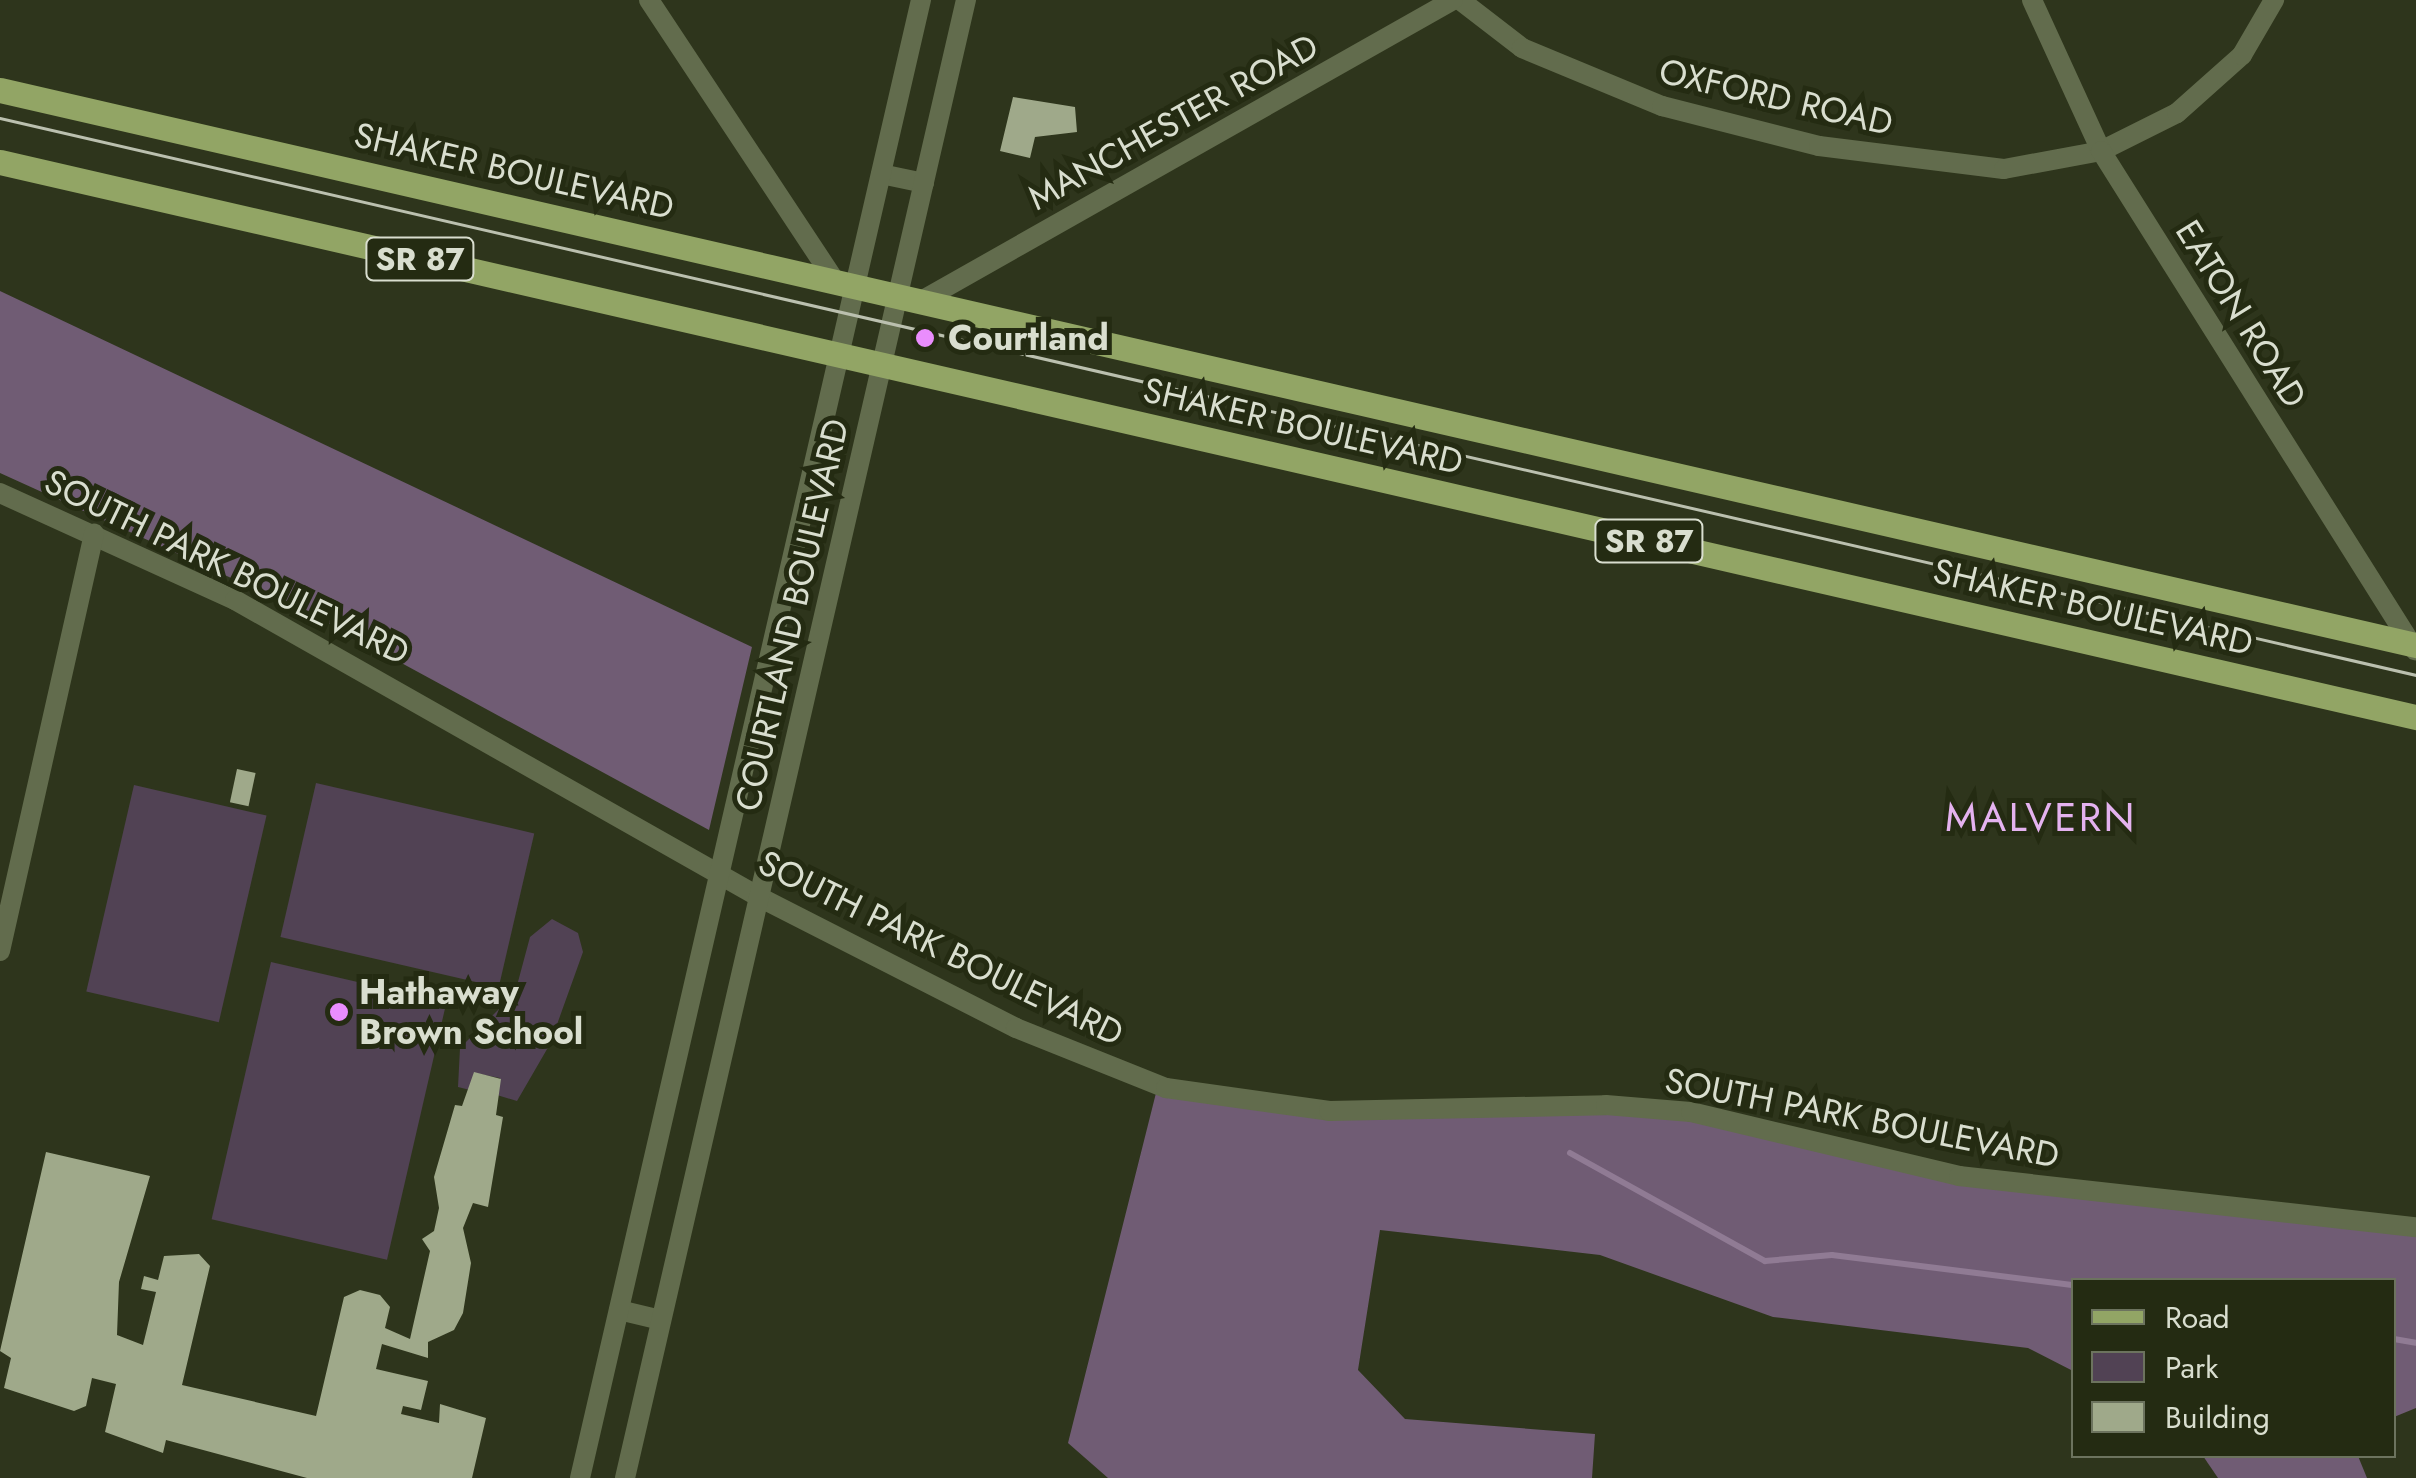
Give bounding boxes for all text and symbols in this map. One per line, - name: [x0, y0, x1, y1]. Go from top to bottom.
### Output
- street label: MANCHESTER ROAD: [1021, 25, 1325, 219]
- street label: OXFORD ROAD: [1655, 50, 1897, 144]
- street label: SHAKER BOULEVARD: [350, 114, 678, 228]
- street label: EATON ROAD: [2167, 213, 2315, 415]
- road number: SR 87: [365, 232, 475, 286]
- place label: Courtland: [948, 317, 1109, 359]
- marker: Courtland: [912, 325, 938, 351]
- street label: SHAKER BOULEVARD: [1139, 369, 1467, 483]
- street label: COURTLAND BOULEVARD: [726, 415, 858, 815]
- street label: SOUTH PARK BOULEVARD: [38, 460, 416, 674]
- road number: SR 87: [1594, 514, 1704, 568]
- street label: SHAKER BOULEVARD: [1929, 550, 2257, 664]
- district label: MALVERN: [1945, 793, 2137, 841]
- street label: SOUTH PARK BOULEVARD: [752, 841, 1130, 1055]
- place label: Hathaway Brown School: [359, 971, 583, 1053]
- marker: Hathaway Brown School: [328, 1001, 350, 1023]
- street label: SOUTH PARK BOULEVARD: [1661, 1059, 2063, 1177]
- legend: [2071, 1278, 2396, 1458]
- text: Road: [2165, 1296, 2230, 1339]
- text: Park: [2165, 1346, 2218, 1389]
- text: Building: [2165, 1396, 2270, 1439]

